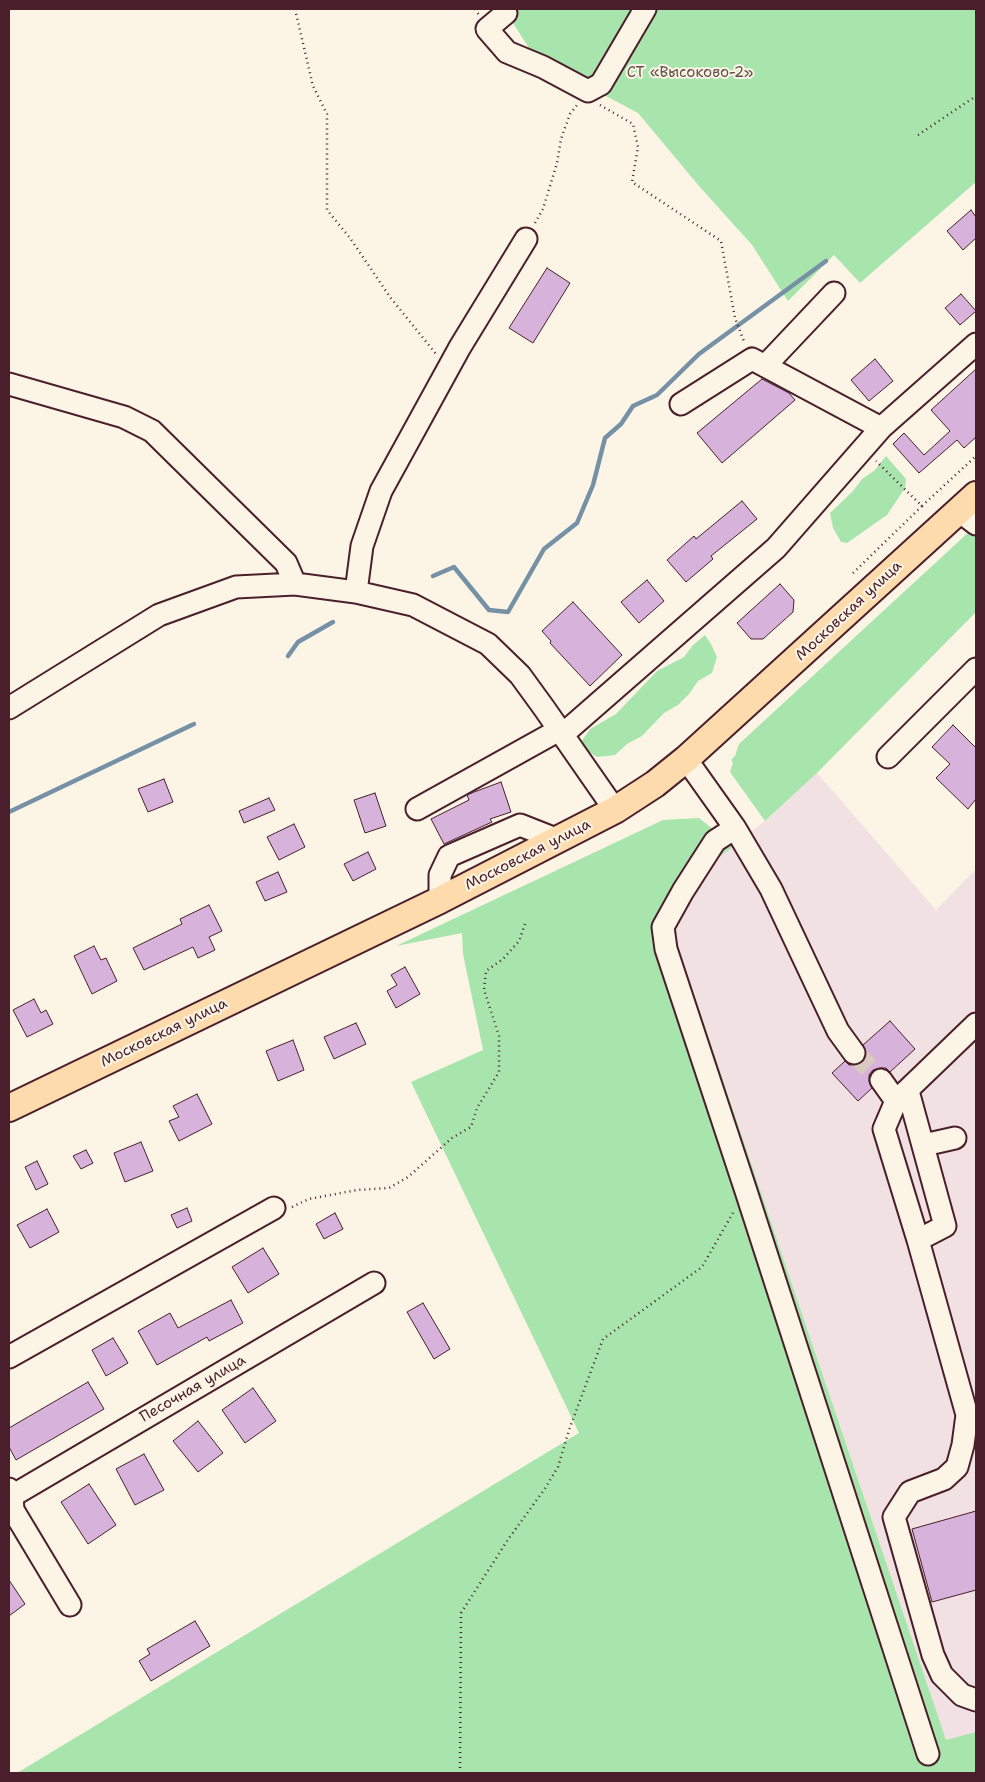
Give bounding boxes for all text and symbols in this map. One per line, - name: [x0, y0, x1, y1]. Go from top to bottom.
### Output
- park label: СТ «Высоково-2»: [627, 64, 753, 82]
- street label: Московская улица: [792, 557, 906, 665]
- street label: Московская улица: [462, 816, 594, 894]
- street label: Московская улица: [98, 995, 230, 1071]
- street label: Песочная улица: [137, 1351, 249, 1427]

